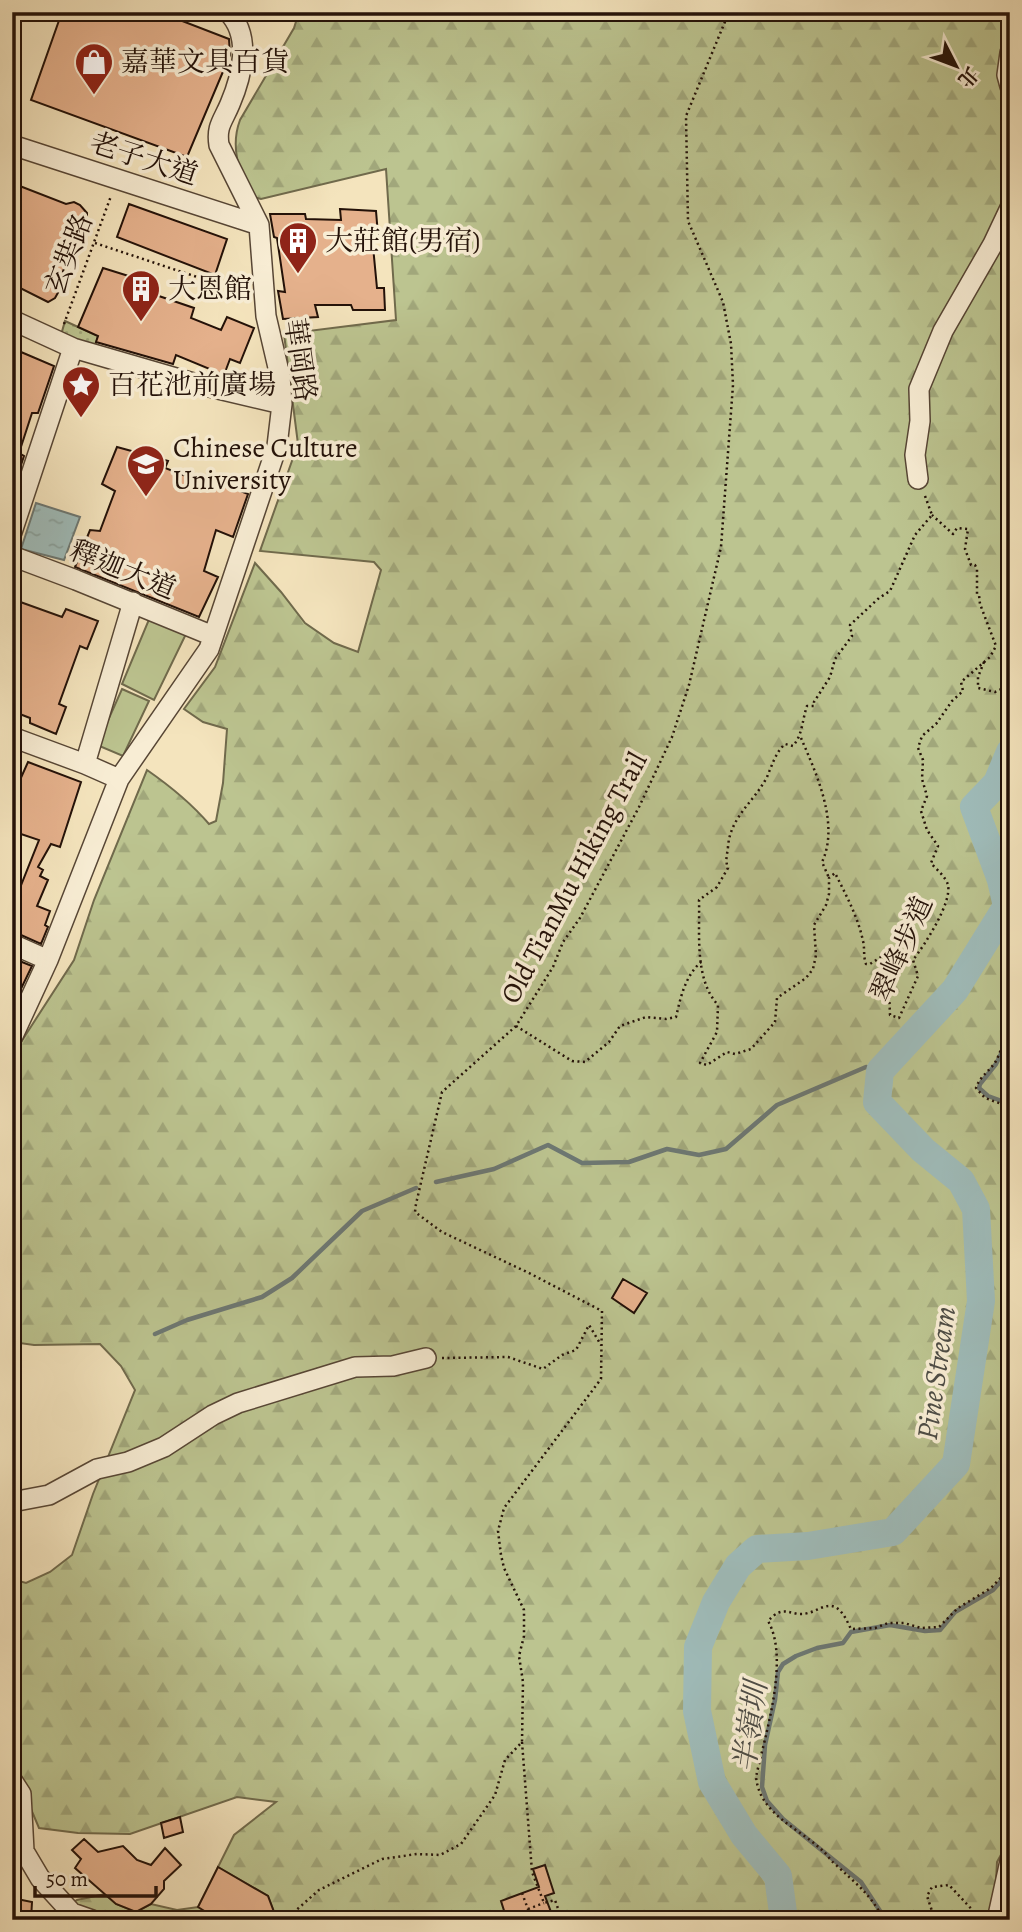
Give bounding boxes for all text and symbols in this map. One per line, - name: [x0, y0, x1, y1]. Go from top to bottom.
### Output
- north arrow: [920, 32, 990, 102]
- shop icon: 嘉華文具百貨: [73, 41, 115, 96]
- place label: 嘉華文具百貨: [121, 43, 289, 81]
- text: 北: [952, 61, 984, 92]
- street label: 老子大道: [85, 124, 203, 194]
- street label: 玄奘路: [36, 208, 102, 300]
- building icon: 大莊館(男宿): [277, 220, 319, 275]
- place label: 大莊館(男宿): [325, 222, 480, 260]
- building icon: 大恩館: [120, 268, 162, 323]
- place label: 大恩館: [168, 270, 252, 308]
- street label: 華岡路: [275, 316, 325, 404]
- place icon: 百花池前廣場: [60, 364, 102, 419]
- place label: 百花池前廣場: [108, 366, 276, 404]
- place label: Chinese Culture University: [173, 429, 358, 499]
- school or university icon: Chinese Culture University: [125, 443, 167, 498]
- street label: 釋迦大道: [64, 531, 182, 609]
- street label: Old TianMu Hiking Trail: [492, 746, 656, 1010]
- street label: 翠峰步道: [862, 890, 942, 1008]
- water label: Pine Stream: [907, 1304, 965, 1442]
- water label: 半嶺圳: [724, 1675, 777, 1774]
- scale bar: [35, 1855, 156, 1899]
- text: 50 m: [46, 1865, 88, 1893]

